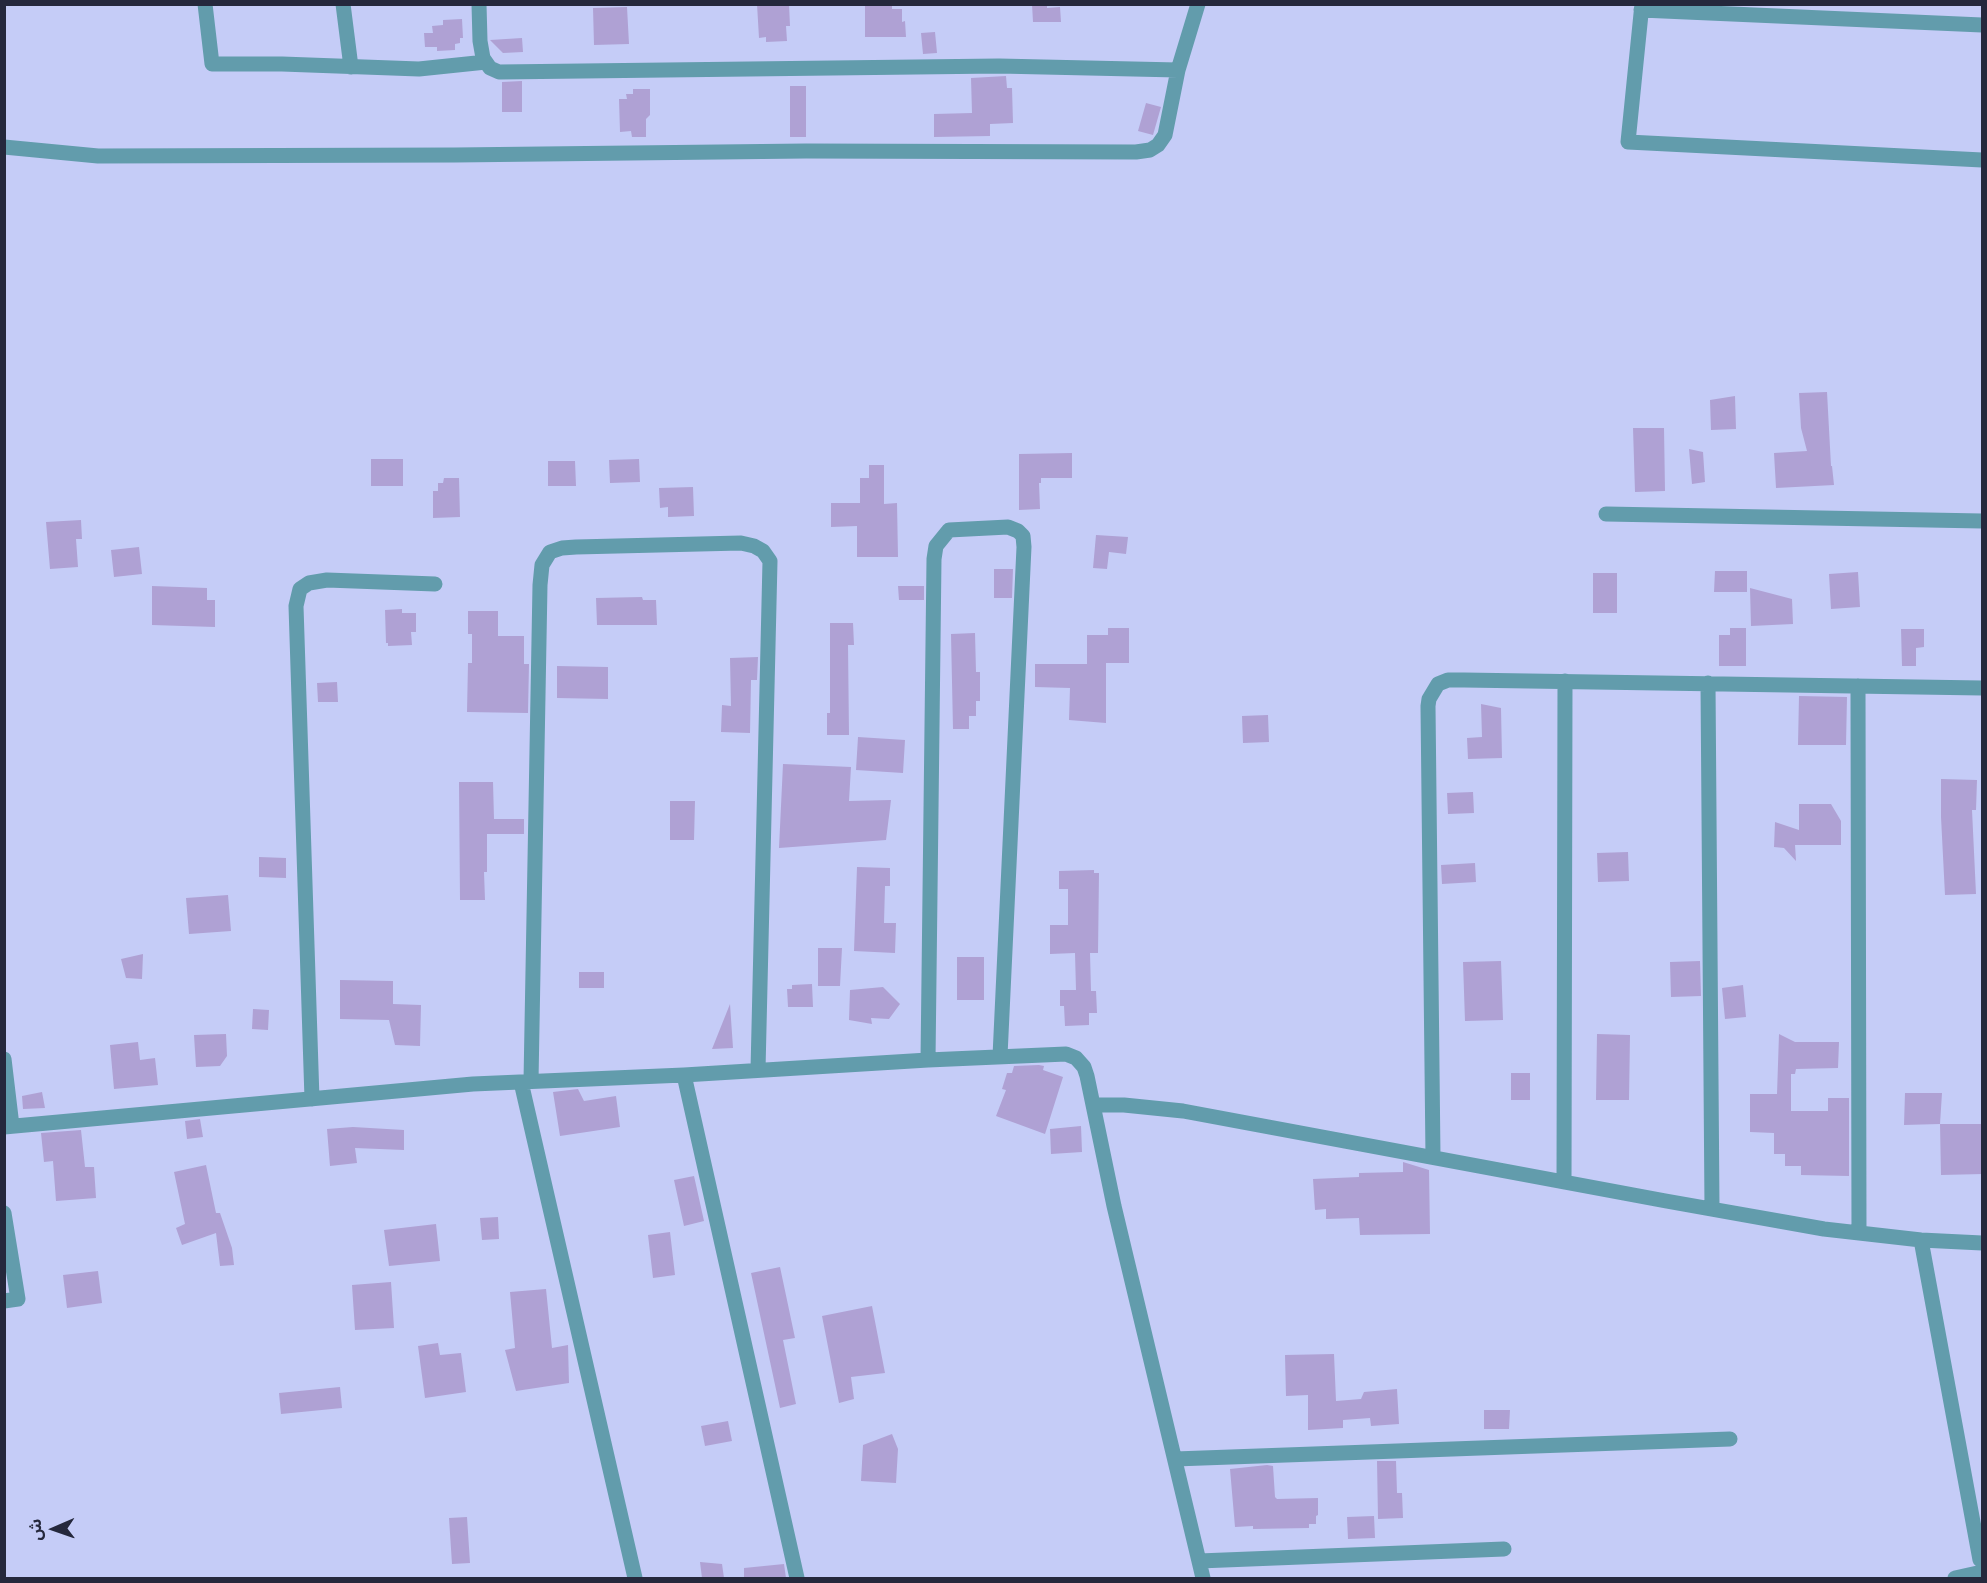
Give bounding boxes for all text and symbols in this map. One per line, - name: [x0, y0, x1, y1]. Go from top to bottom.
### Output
- north arrow: [24, 1499, 84, 1559]
- text: ش: [25, 1518, 47, 1541]

